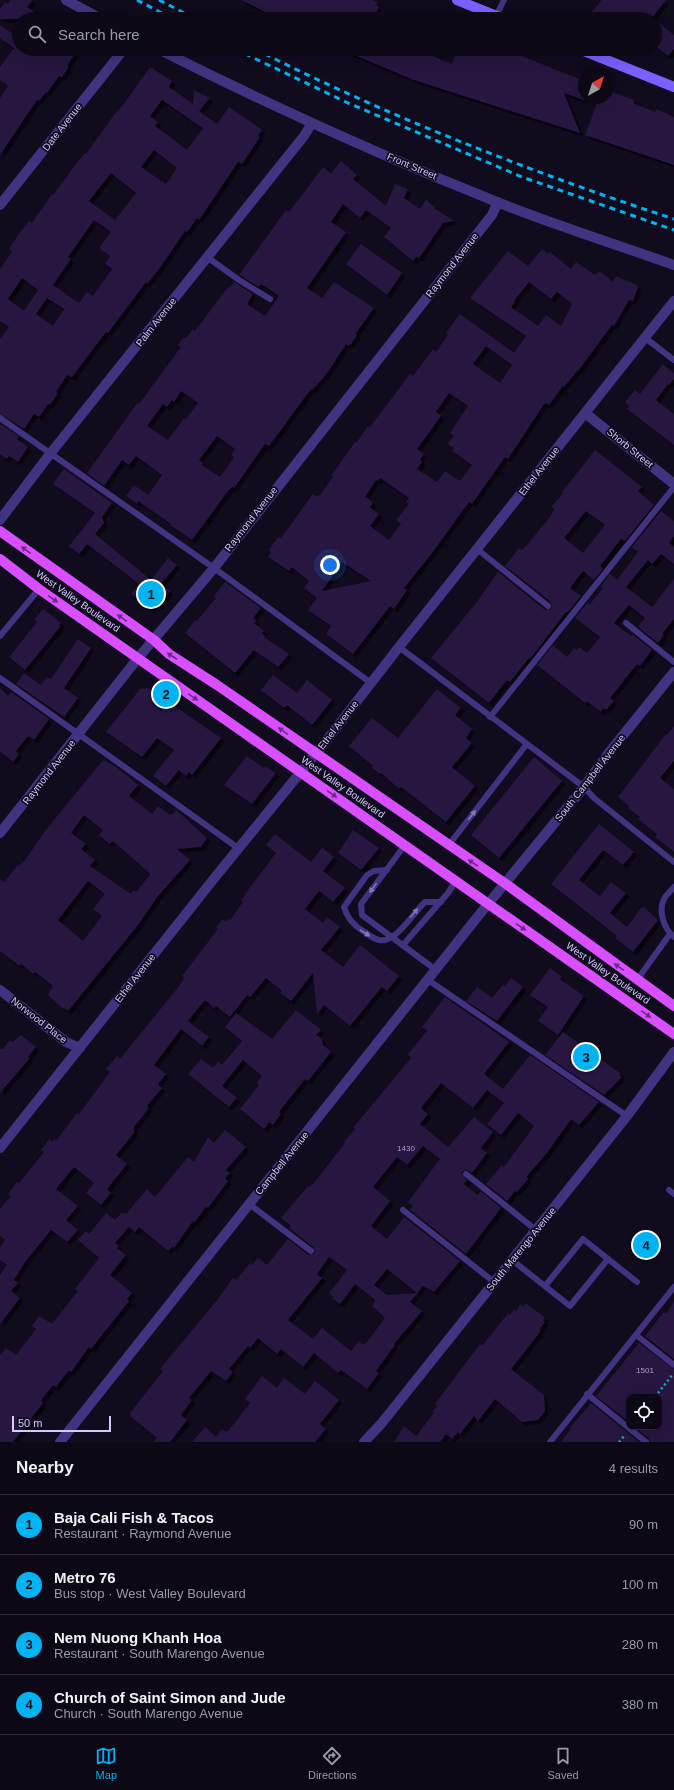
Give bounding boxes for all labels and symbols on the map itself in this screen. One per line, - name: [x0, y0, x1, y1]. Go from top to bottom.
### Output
- north arrow: [578, 68, 614, 104]
- street label: Date Avenue: [40, 101, 84, 153]
- street label: Front Street: [386, 151, 439, 181]
- street label: Raymond Avenue: [423, 230, 481, 299]
- street label: Palm Avenue: [134, 295, 179, 349]
- street label: Shorb Street: [605, 426, 655, 470]
- street label: Ethel Avenue: [517, 444, 562, 498]
- street label: Raymond Avenue: [222, 484, 280, 553]
- one-way arrow: [20, 546, 31, 554]
- your location: [320, 555, 340, 575]
- street label: West Valley Boulevard: [34, 568, 122, 634]
- pin: 1: [138, 579, 164, 609]
- one-way arrow: [48, 595, 59, 603]
- one-way arrow: [117, 614, 127, 622]
- one-way arrow: [166, 653, 178, 660]
- pin: 2: [153, 679, 179, 709]
- one-way arrow: [188, 693, 198, 701]
- street label: Ethel Avenue: [316, 698, 361, 752]
- one-way arrow: [278, 727, 289, 735]
- street label: South Campbell Avenue: [553, 732, 628, 824]
- street label: Raymond Avenue: [20, 737, 78, 806]
- street label: West Valley Boulevard: [299, 754, 387, 820]
- one-way arrow: [327, 790, 338, 798]
- one-way arrow: [467, 809, 476, 820]
- one-way arrow: [468, 859, 478, 867]
- one-way arrow: [369, 882, 378, 893]
- one-way arrow: [410, 908, 419, 919]
- one-way arrow: [516, 923, 526, 931]
- one-way arrow: [359, 929, 371, 936]
- street label: West Valley Boulevard: [564, 940, 652, 1006]
- street label: Ethel Avenue: [113, 951, 158, 1005]
- one-way arrow: [614, 963, 625, 971]
- street label: Norwood Place: [9, 995, 69, 1045]
- one-way arrow: [640, 1010, 651, 1018]
- pin: 3: [573, 1042, 599, 1072]
- street label: Campbell Avenue: [253, 1129, 311, 1197]
- house number: 1430: [397, 1144, 415, 1153]
- street label: South Marengo Avenue: [484, 1205, 558, 1293]
- pin: 4: [633, 1230, 659, 1260]
- house number: 1501: [636, 1366, 654, 1375]
- scale bar: [12, 1414, 111, 1433]

